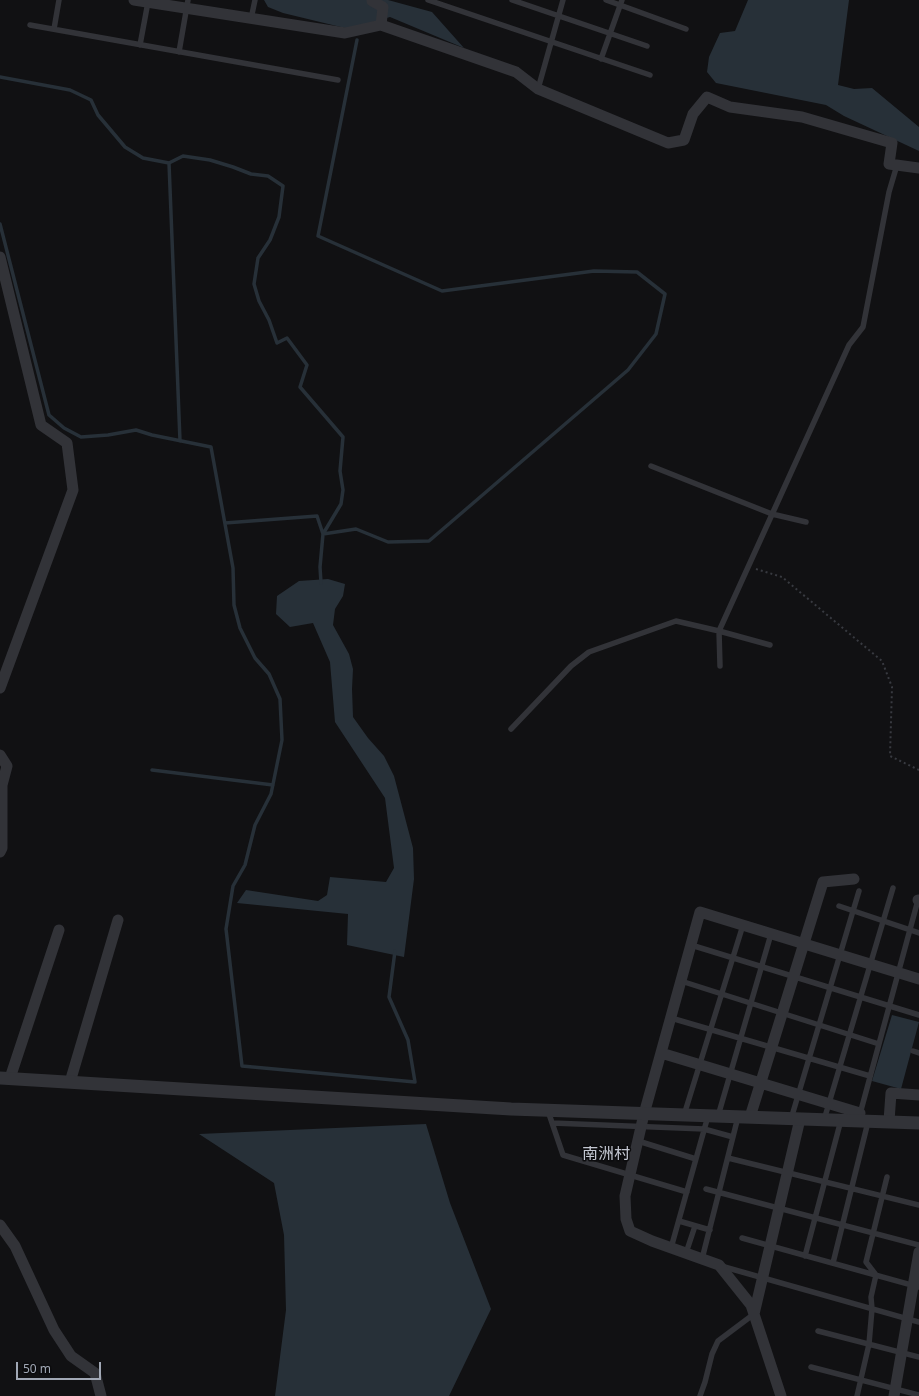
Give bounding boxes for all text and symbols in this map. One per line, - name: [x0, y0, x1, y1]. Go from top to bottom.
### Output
- district label: 南洲村: [582, 1144, 630, 1164]
- scale bar: [18, 1354, 103, 1380]
- text: 50 m: [23, 1360, 51, 1377]

